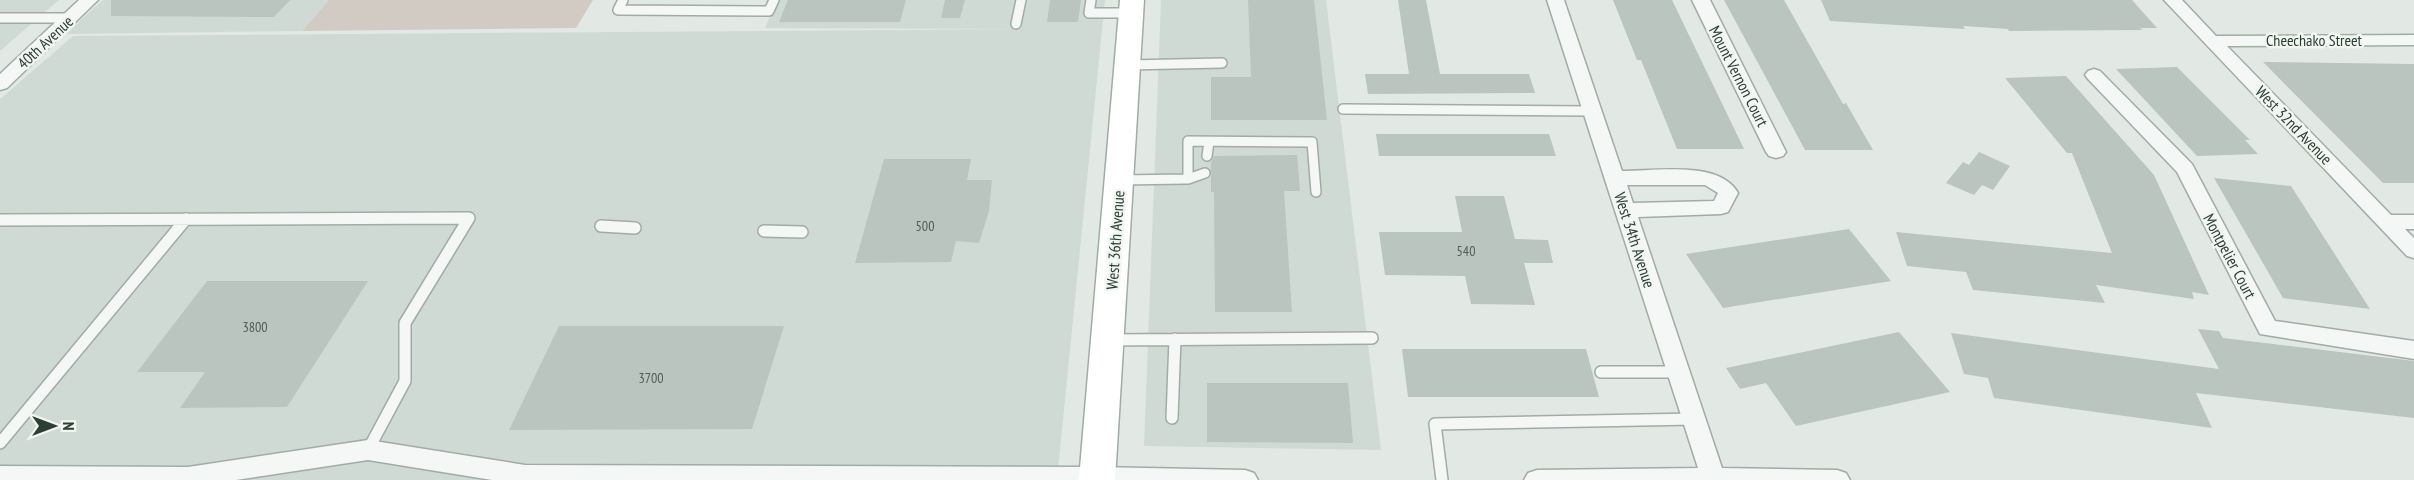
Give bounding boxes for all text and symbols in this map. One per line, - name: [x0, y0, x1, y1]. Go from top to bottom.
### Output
- street label: 40th Avenue: [13, 11, 77, 73]
- street label: Mount Vernon Court: [1705, 22, 1773, 130]
- street label: Cheechako Street: [2266, 30, 2363, 50]
- street label: West 32nd Avenue: [2251, 81, 2337, 169]
- street label: West 36th Avenue: [1102, 190, 1128, 290]
- street label: West 34th Avenue: [1610, 190, 1660, 290]
- street label: Montpelier Court: [2199, 210, 2261, 303]
- house number: 500: [916, 217, 934, 235]
- house number: 540: [1457, 242, 1475, 260]
- house number: 3800: [242, 318, 268, 336]
- house number: 3700: [638, 369, 664, 387]
- north arrow: [24, 396, 84, 456]
- text: N: [59, 422, 79, 430]

